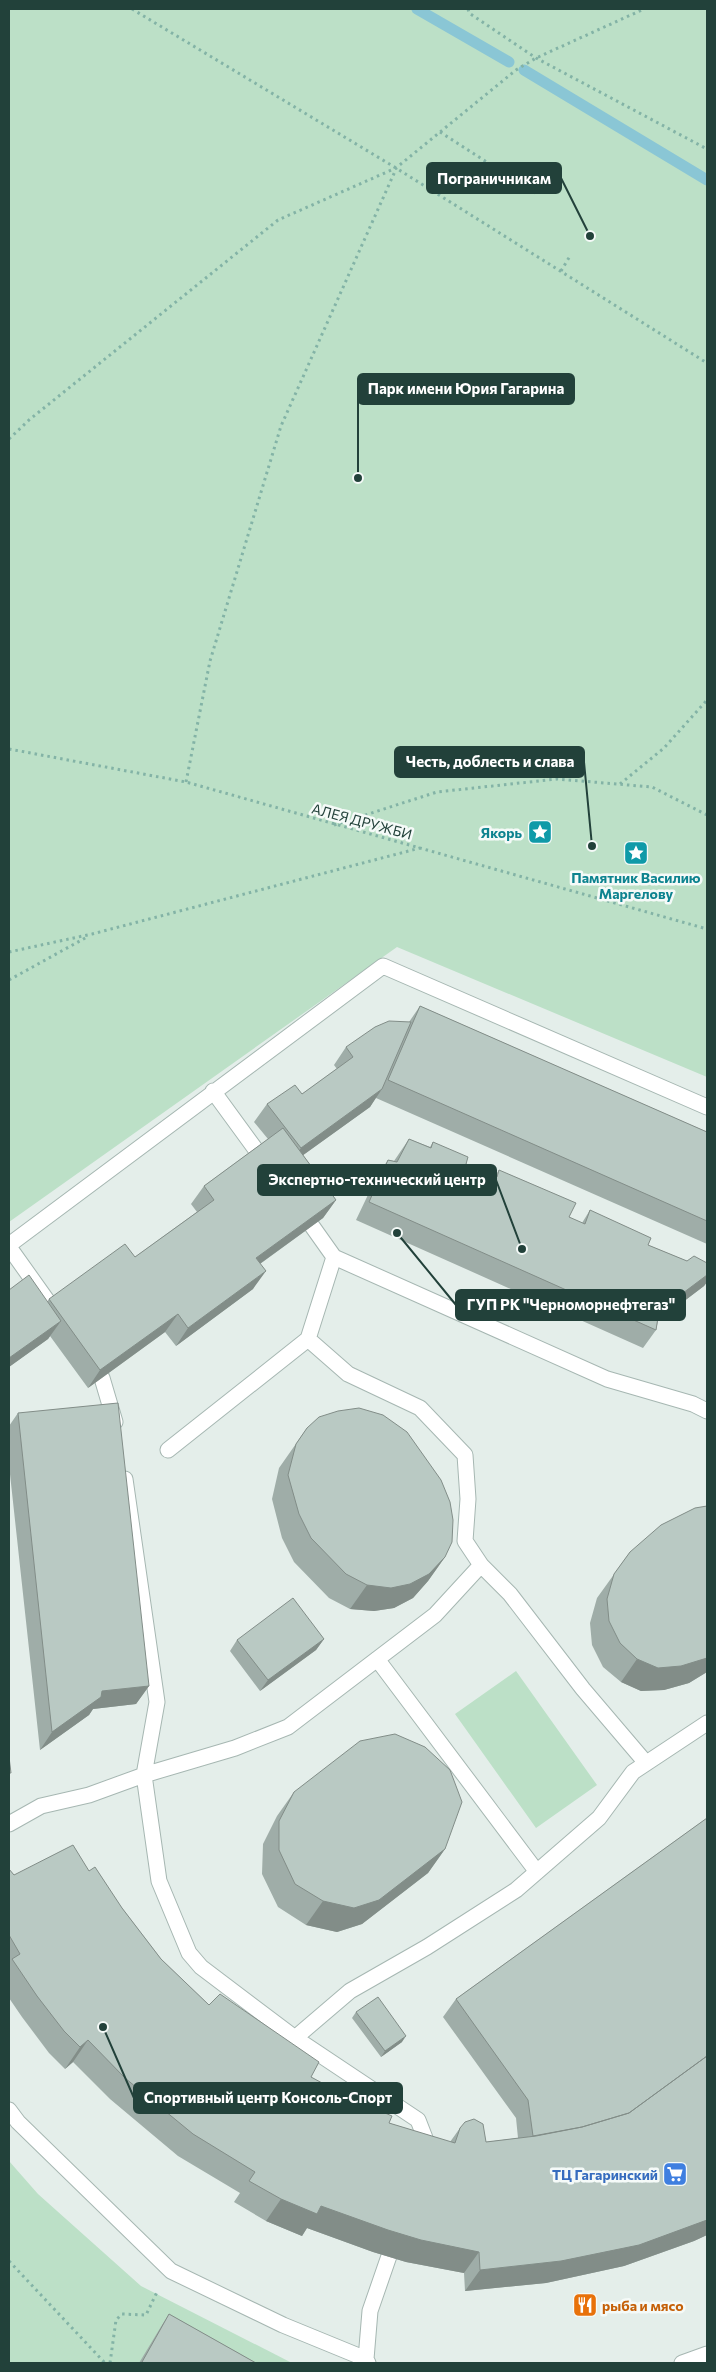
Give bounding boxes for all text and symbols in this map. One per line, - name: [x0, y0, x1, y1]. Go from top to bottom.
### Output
- callout: Пограничникам: [427, 163, 561, 193]
- text: Пограничникам: [437, 169, 551, 187]
- callout: Парк имени Юрия Гагарина: [358, 374, 574, 404]
- text: Парк имени Юрия Гагарина: [368, 379, 564, 397]
- callout: Честь, доблесть и слава: [395, 747, 584, 777]
- text: Честь, доблесть и слава: [406, 752, 574, 770]
- street label: АЛЕЯ ДРУЖБИ: [310, 799, 414, 843]
- place icon: Якорь: [527, 819, 553, 845]
- place label: Якорь: [481, 824, 522, 841]
- place icon: Памятник Василию Маргелову: [623, 840, 649, 866]
- place label: Памятник Василию Маргелову: [571, 869, 701, 902]
- callout: Экспертно-технический центр: [258, 1165, 496, 1195]
- text: Экспертно-технический центр: [268, 1170, 486, 1188]
- callout: ГУП РК "Черноморнефтегаз": [456, 1290, 685, 1320]
- text: ГУП РК "Черноморнефтегаз": [467, 1295, 675, 1313]
- callout: Спортивный центр Консоль-Спорт: [134, 2083, 402, 2113]
- text: Спортивный центр Консоль-Спорт: [144, 2088, 392, 2106]
- supermarket icon: ТЦ Гагаринский: [662, 2161, 688, 2187]
- place label: ТЦ Гагаринский: [552, 2166, 658, 2183]
- restaurant icon: рыба и мясо: [572, 2292, 598, 2318]
- place label: рыба и мясо: [602, 2297, 684, 2314]

